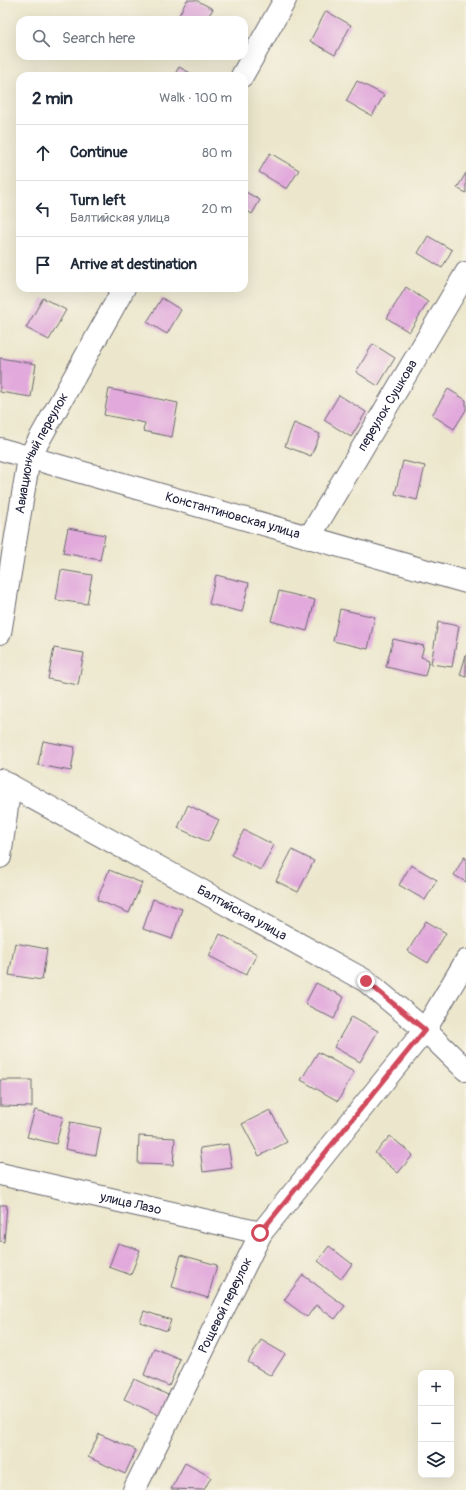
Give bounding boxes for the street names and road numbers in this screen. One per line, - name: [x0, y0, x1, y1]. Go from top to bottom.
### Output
- street label: переулок Сушкова: [354, 357, 421, 454]
- street label: Авиационный переулок: [12, 390, 72, 515]
- street label: Константиновская улица: [164, 489, 302, 542]
- street label: Балтийская улица: [194, 882, 290, 944]
- street label: улица Лазо: [98, 1189, 163, 1218]
- street label: Рощевой переулок: [195, 1255, 256, 1356]

